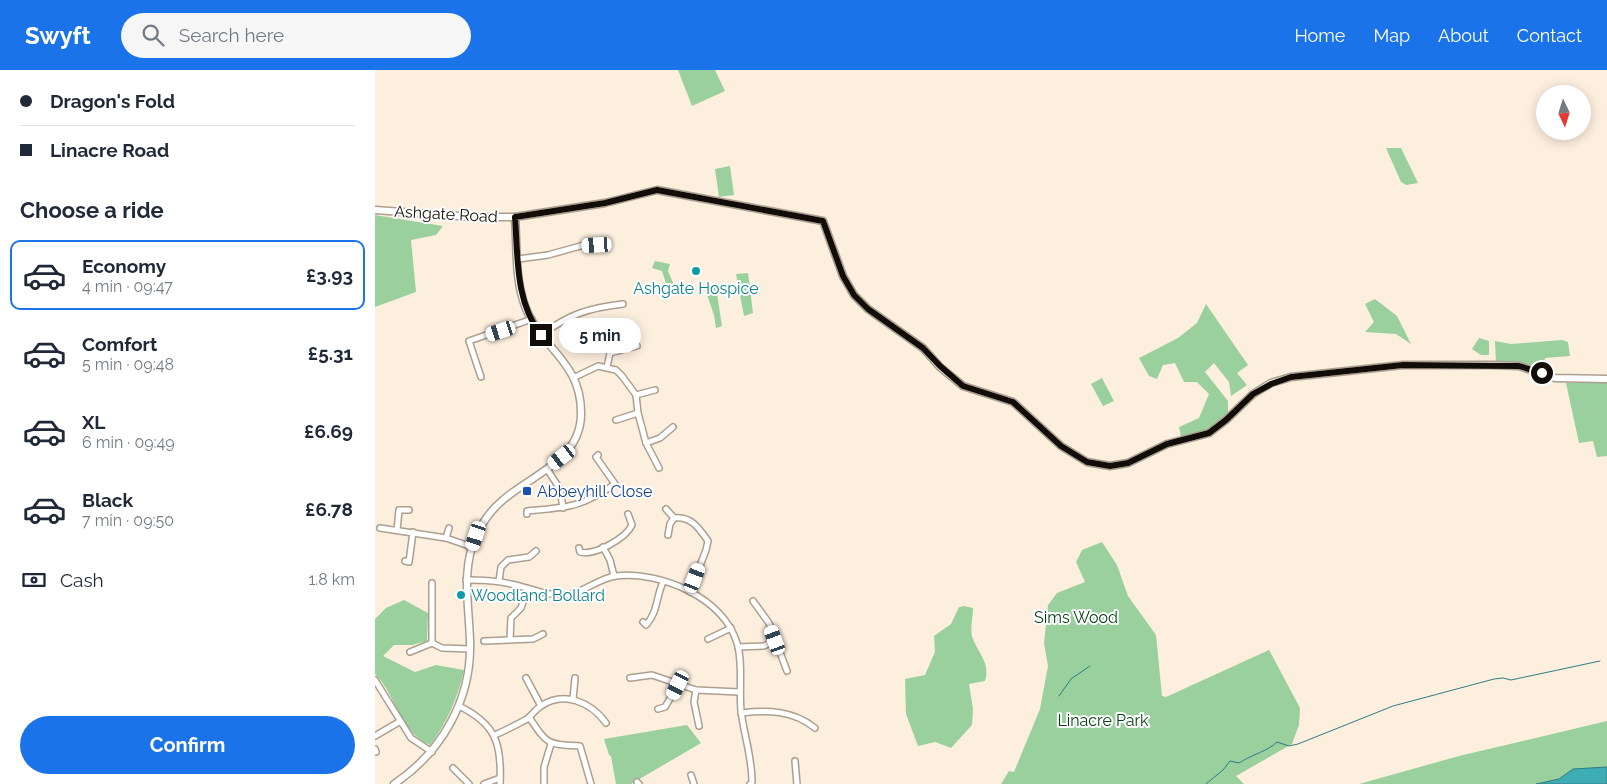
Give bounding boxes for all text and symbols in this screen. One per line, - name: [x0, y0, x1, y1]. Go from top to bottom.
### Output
- search box: [121, 13, 471, 58]
- text: Swyft: [25, 21, 91, 50]
- icon: search: [139, 21, 167, 49]
- text: Search here: [179, 24, 284, 46]
- text: Home: [1294, 25, 1345, 46]
- text: Map: [1373, 25, 1410, 46]
- text: About: [1438, 25, 1489, 46]
- text: Contact: [1517, 25, 1582, 46]
- north arrow: [1536, 85, 1591, 140]
- map controls: [1536, 85, 1591, 140]
- text: Dragon's Fold: [50, 90, 175, 112]
- text: Linacre Road: [50, 139, 169, 161]
- text: Choose a ride: [20, 197, 164, 223]
- street label: Ashgate Road: [394, 202, 498, 226]
- car: [581, 237, 612, 253]
- icon: car: [22, 253, 67, 298]
- text: Economy: [82, 255, 166, 277]
- text: £3.93: [306, 264, 353, 286]
- marker: Ashgate Hospice: [690, 265, 702, 277]
- text: 4 min · 09:47: [82, 277, 173, 296]
- place label: Ashgate Hospice: [633, 279, 759, 298]
- callout: 5 min: [559, 318, 641, 352]
- car: [484, 319, 517, 343]
- route end: [530, 324, 552, 346]
- text: 5 min: [579, 326, 621, 345]
- icon: car: [22, 331, 67, 376]
- text: Comfort: [82, 333, 157, 355]
- text: £5.31: [308, 342, 353, 364]
- text: 5 min · 09:48: [82, 355, 174, 374]
- route start: [1531, 362, 1553, 384]
- icon: car: [22, 409, 67, 454]
- text: XL: [82, 411, 105, 433]
- text: £6.69: [304, 420, 353, 442]
- text: 6 min · 09:49: [82, 433, 175, 452]
- car: [545, 442, 578, 472]
- place label: Abbeyhill Close: [537, 482, 652, 501]
- marker: Abbeyhill Close: [521, 485, 533, 497]
- icon: car: [22, 487, 67, 532]
- text: Black: [82, 489, 133, 511]
- text: £6.78: [305, 498, 353, 520]
- text: 7 min · 09:50: [82, 511, 174, 530]
- car: [464, 519, 487, 553]
- car: [682, 561, 707, 595]
- icon: cash: [20, 566, 48, 594]
- text: Cash: [60, 569, 104, 591]
- text: 1.8 km: [308, 570, 355, 589]
- place label: Woodland Bollard: [471, 586, 605, 605]
- marker: Woodland Bollard: [455, 589, 467, 601]
- park label: Sims Wood: [1034, 608, 1118, 627]
- car: [762, 623, 787, 657]
- car: [664, 668, 691, 702]
- park label: Linacre Park: [1057, 711, 1149, 730]
- button: Confirm: [20, 716, 355, 774]

